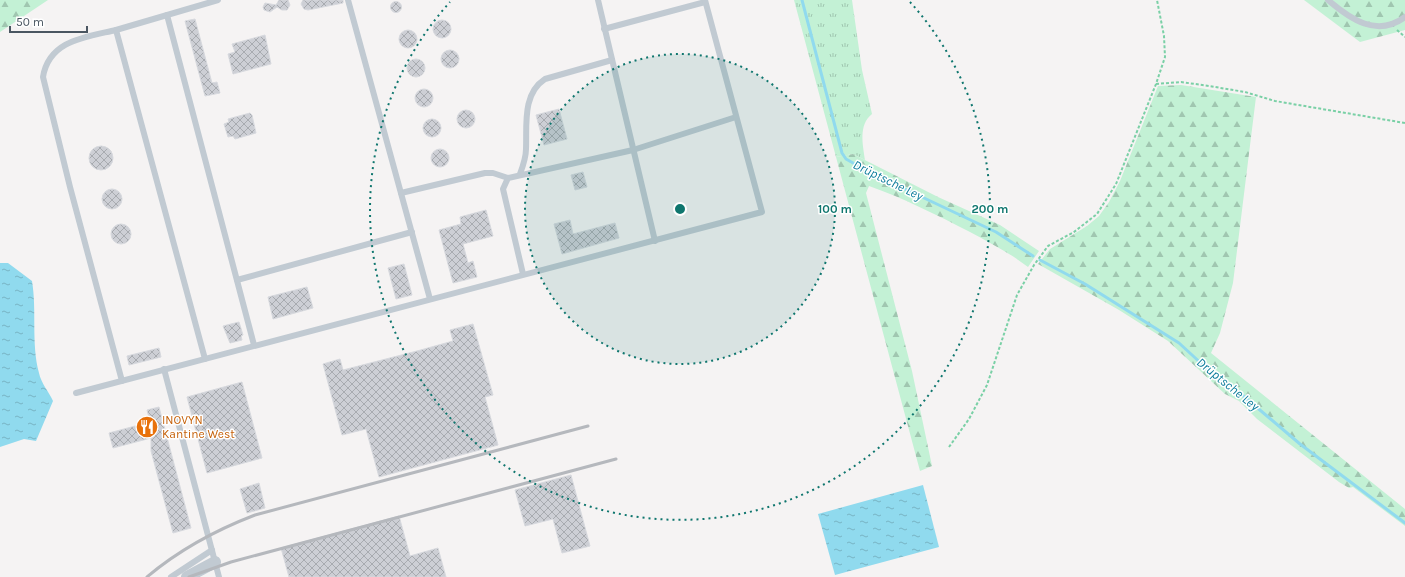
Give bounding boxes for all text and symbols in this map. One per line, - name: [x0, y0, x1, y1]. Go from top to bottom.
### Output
- scale bar: [10, 8, 87, 34]
- text: 50 m: [16, 15, 44, 29]
- water label: Drüptsche Ley: [851, 157, 926, 204]
- centre of rings: [673, 202, 687, 216]
- text: 100 m: [818, 202, 852, 216]
- text: 200 m: [972, 202, 1008, 216]
- water label: Drüptsche Ley: [1194, 354, 1262, 414]
- place label: INOVYN Kantine West: [162, 413, 235, 441]
- restaurant icon: INOVYN Kantine West: [134, 414, 160, 440]

